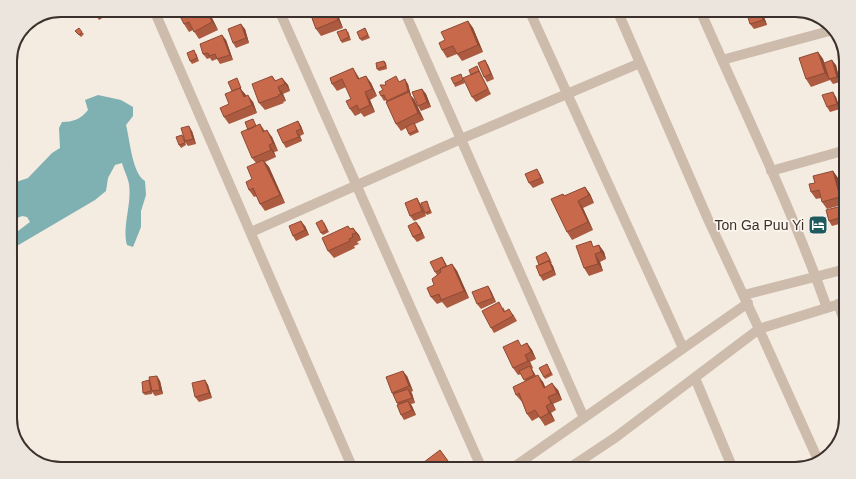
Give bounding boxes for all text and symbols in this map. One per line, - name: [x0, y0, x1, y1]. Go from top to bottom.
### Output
- hotel icon: Ton Ga Puu Yi: [807, 214, 829, 236]
- place label: Ton Ga Puu Yi: [714, 217, 804, 233]

